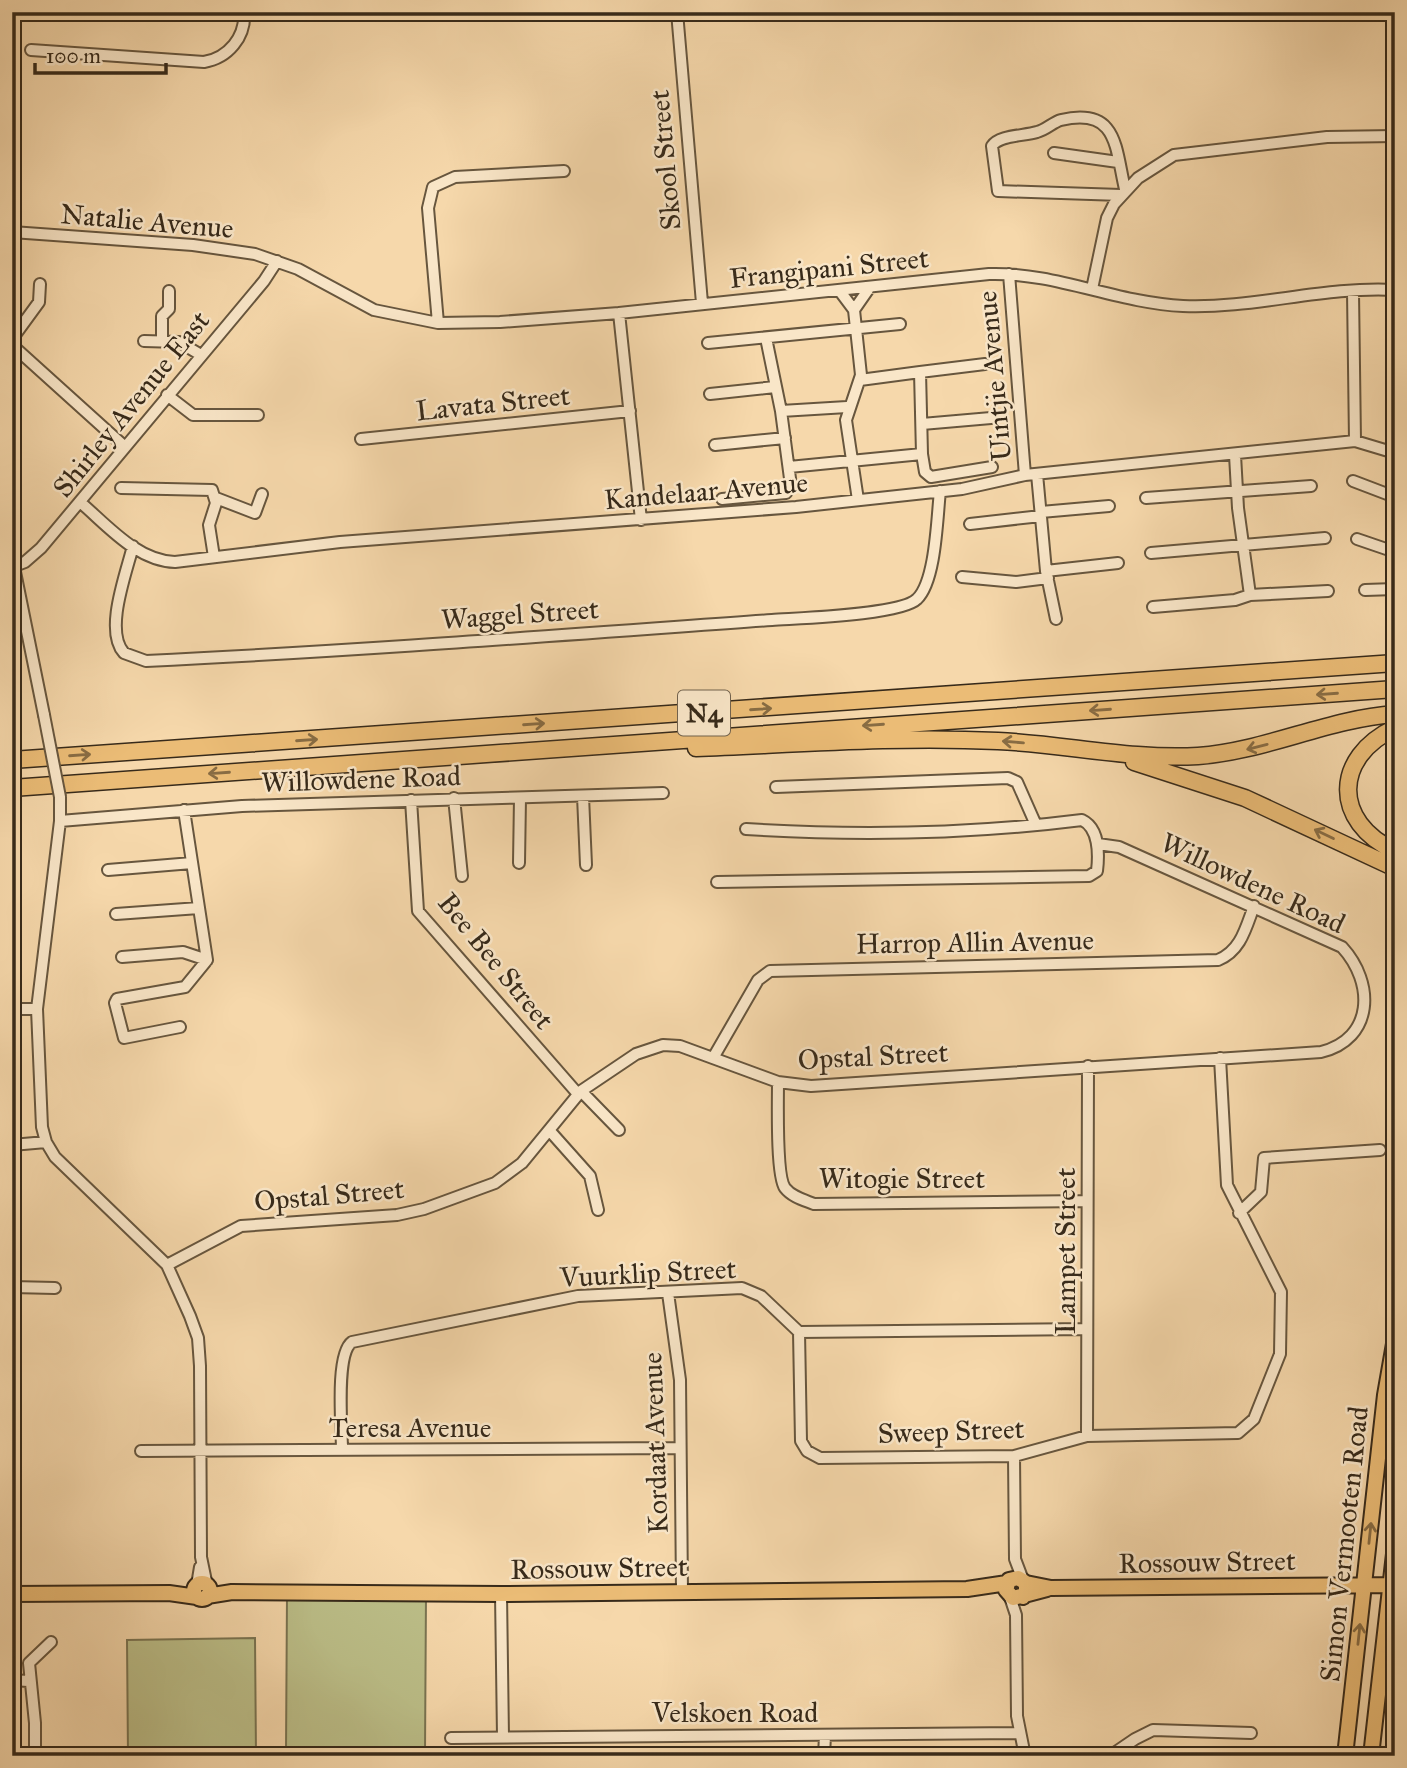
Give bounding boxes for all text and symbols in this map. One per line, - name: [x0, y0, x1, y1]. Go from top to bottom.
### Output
- scale bar: [35, 32, 166, 76]
- text: 100 m: [46, 43, 101, 69]
- street label: Skool Street: [641, 88, 689, 232]
- street label: Natalie Avenue: [59, 196, 235, 246]
- street label: Frangipani Street: [728, 240, 930, 296]
- street label: Uintjie Avenue: [969, 289, 1019, 463]
- street label: Shirley Avenue East: [45, 304, 217, 504]
- street label: Lavata Street: [414, 377, 572, 428]
- street label: Kandelaar Avenue: [603, 465, 809, 517]
- street label: Waggel Street: [440, 591, 600, 637]
- one-way arrow: [1316, 688, 1338, 701]
- road number: N4: [678, 691, 730, 736]
- one-way arrow: [750, 702, 772, 715]
- one-way arrow: [1088, 703, 1111, 716]
- one-way arrow: [522, 717, 545, 730]
- one-way arrow: [862, 719, 885, 732]
- one-way arrow: [296, 733, 318, 746]
- one-way arrow: [1002, 735, 1025, 748]
- one-way arrow: [1246, 741, 1269, 754]
- one-way arrow: [69, 749, 92, 762]
- street label: Willowdene Road: [261, 758, 461, 800]
- one-way arrow: [207, 767, 230, 780]
- street label: Willowdene Road: [1155, 825, 1351, 941]
- one-way arrow: [1314, 827, 1335, 840]
- street label: Bee Bee Street: [430, 886, 562, 1036]
- street label: Harrop Allin Avenue: [856, 922, 1094, 962]
- street label: Opstal Street: [797, 1035, 949, 1077]
- street label: Witogie Street: [819, 1161, 985, 1196]
- street label: Lampet Street: [1048, 1167, 1083, 1335]
- street label: Opstal Street: [253, 1171, 406, 1219]
- street label: Vuurklip Street: [558, 1251, 737, 1295]
- street label: Kordaat Avenue: [634, 1352, 676, 1534]
- street label: Simon Vermooten Road: [1312, 1404, 1376, 1684]
- street label: Teresa Avenue: [329, 1410, 491, 1445]
- street label: Sweep Street: [877, 1411, 1025, 1451]
- one-way arrow: [1364, 1523, 1377, 1545]
- street label: Rossouw Street: [1118, 1543, 1296, 1581]
- street label: Rossouw Street: [510, 1549, 688, 1587]
- one-way arrow: [1352, 1624, 1365, 1646]
- street label: Velskoen Road: [651, 1695, 818, 1730]

